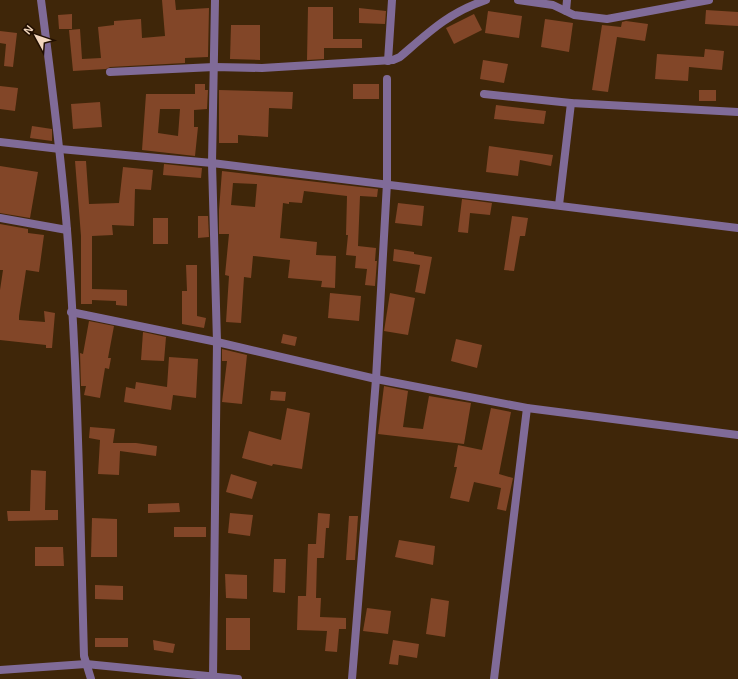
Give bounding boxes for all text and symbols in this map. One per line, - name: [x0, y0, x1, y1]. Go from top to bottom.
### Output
- north arrow: [16, 16, 56, 56]
- text: N: [21, 23, 36, 36]

